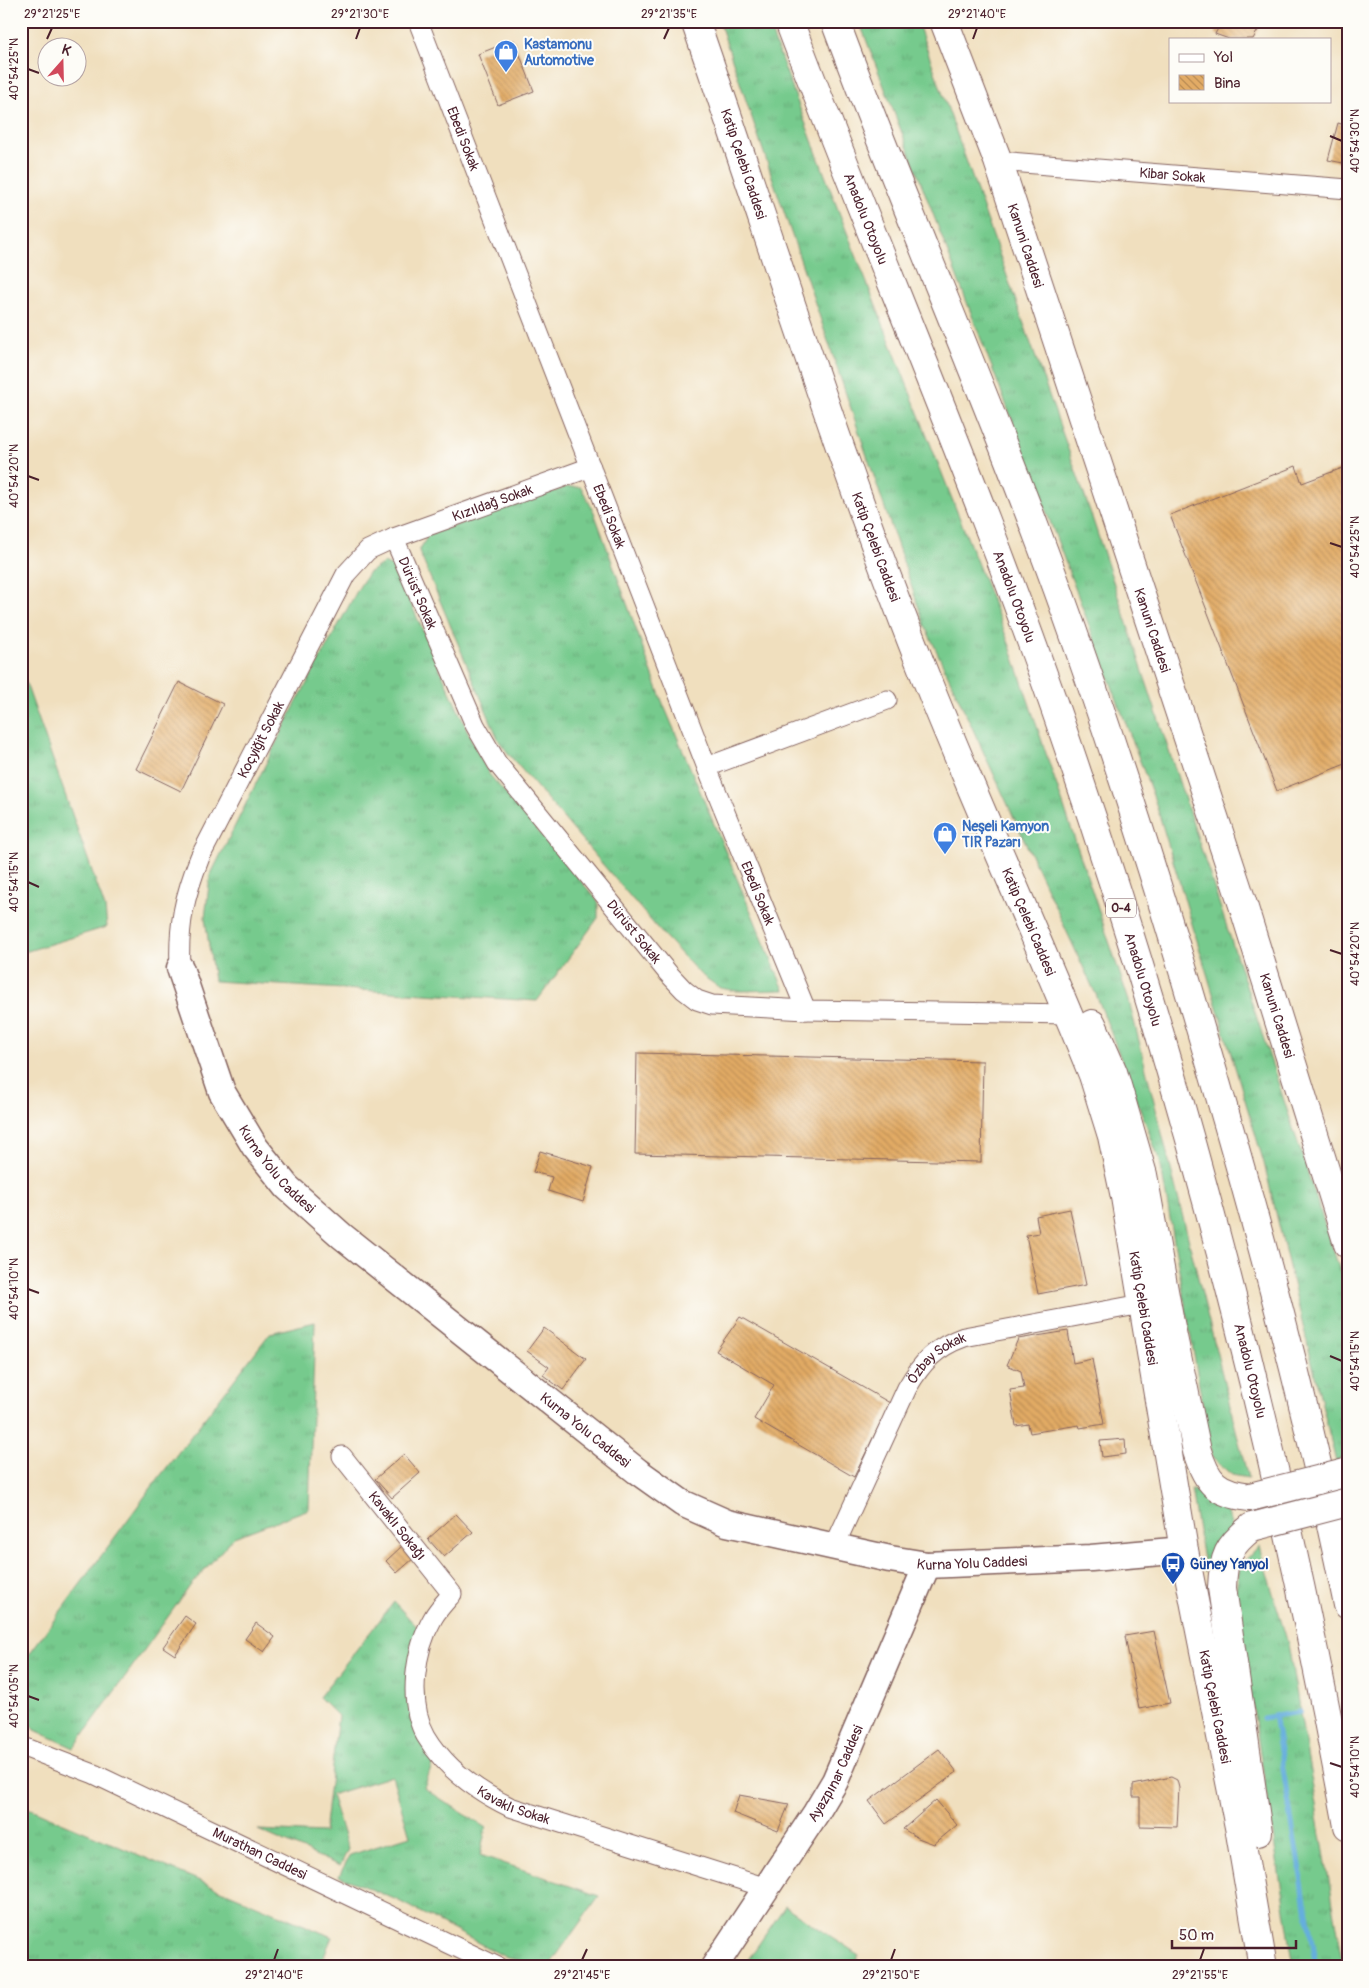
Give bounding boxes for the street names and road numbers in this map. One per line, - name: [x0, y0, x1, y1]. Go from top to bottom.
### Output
- street label: Ebedi Sokak: [443, 104, 484, 173]
- street label: Katip Çelebi Caddesi: [717, 106, 770, 222]
- street label: Kibar Sokak: [1139, 164, 1206, 186]
- street label: Anadolu Otoyolu: [840, 170, 892, 267]
- street label: Kanuni Caddesi: [1004, 201, 1048, 290]
- street label: Kızıldağ Sokak: [450, 480, 535, 525]
- street label: Ebedi Sokak: [590, 482, 630, 551]
- street label: Katip Çelebi Caddesi: [848, 490, 904, 604]
- street label: Anadolu Otoyolu: [990, 548, 1039, 645]
- street label: Dürüst Sokak: [395, 554, 441, 632]
- street label: Kanuni Caddesi: [1131, 586, 1174, 675]
- street label: Koçyiğit Sokak: [234, 698, 288, 781]
- street label: Ebedi Sokak: [737, 859, 779, 928]
- street label: Katip Çelebi Caddesi: [998, 865, 1060, 979]
- street label: Dürüst Sokak: [603, 896, 665, 967]
- road number: O-4: [1106, 898, 1136, 918]
- street label: Anadolu Otoyolu: [1121, 930, 1165, 1028]
- street label: Kanuni Caddesi: [1256, 971, 1298, 1060]
- street label: Kurna Yolu Caddesi: [235, 1122, 319, 1217]
- street label: Katip Çelebi Caddesi: [1126, 1250, 1162, 1367]
- street label: Anadolu Otoyolu: [1231, 1322, 1270, 1420]
- street label: Özbay Sokak: [902, 1329, 968, 1387]
- street label: Kurna Yolu Caddesi: [537, 1389, 634, 1471]
- street label: Kavaklı Sokağı: [365, 1488, 430, 1563]
- street label: Kurna Yolu Caddesi: [916, 1552, 1028, 1574]
- street label: Katip Çelebi Caddesi: [1196, 1648, 1235, 1765]
- street label: Ayazpınar Caddesi: [804, 1722, 867, 1825]
- street label: Kavaklı Sokak: [474, 1782, 552, 1828]
- street label: Murathan Caddesi: [210, 1824, 310, 1883]

